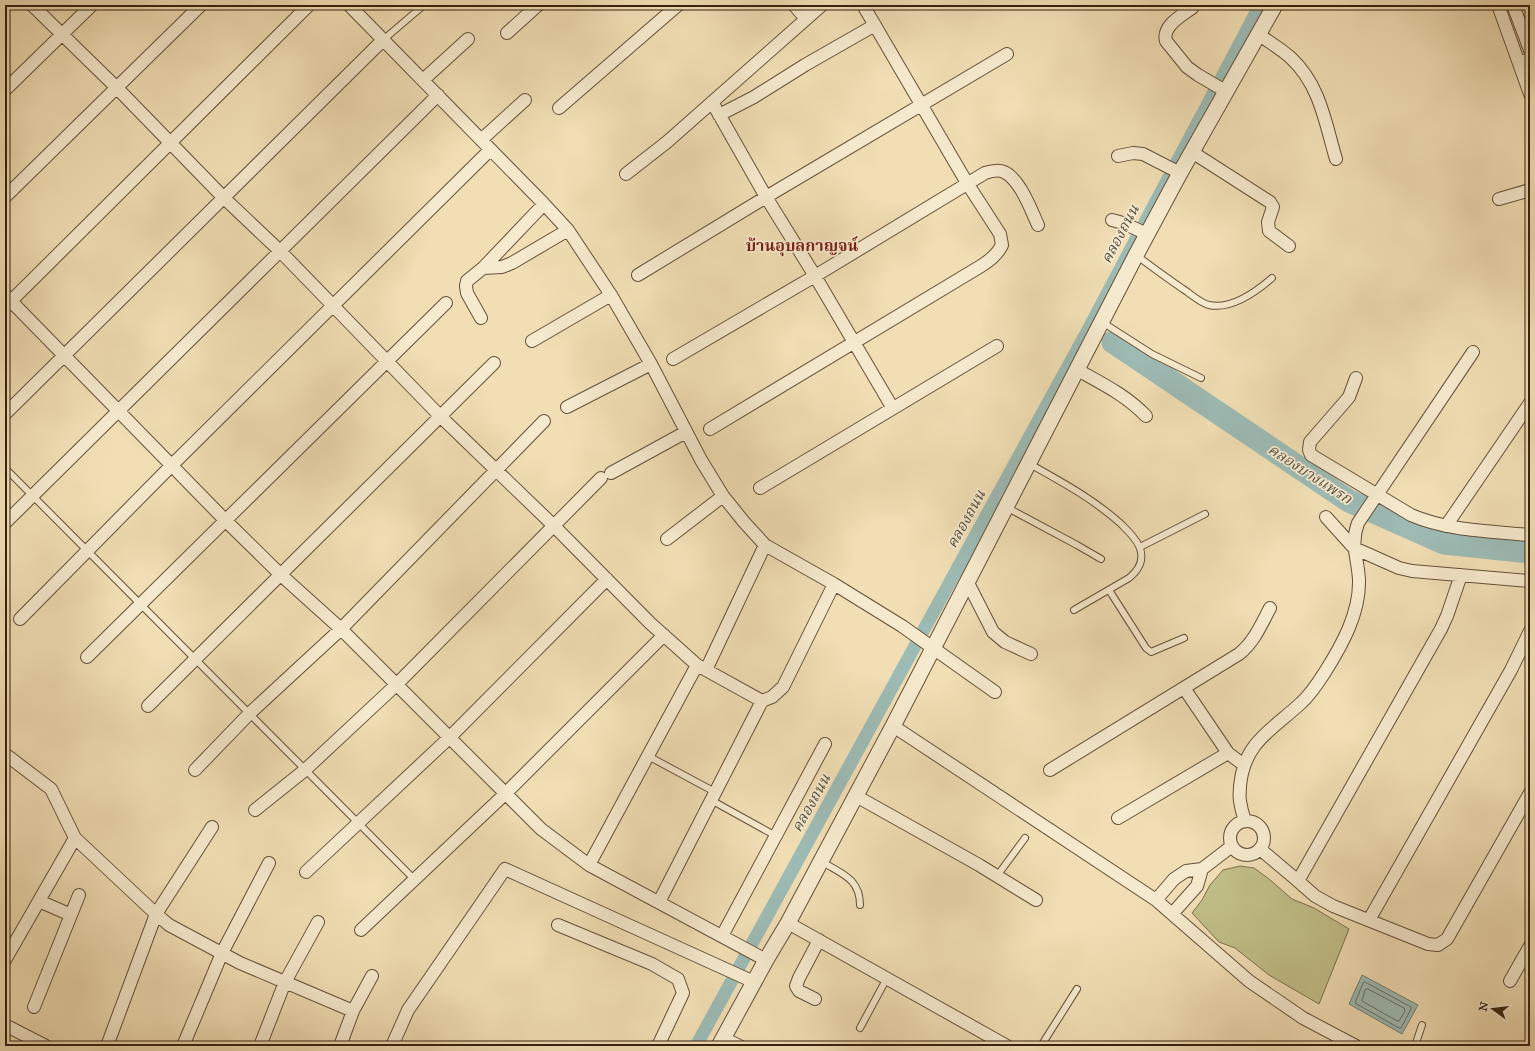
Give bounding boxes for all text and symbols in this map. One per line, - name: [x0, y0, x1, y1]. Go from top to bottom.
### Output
- water label: คลองถนน: [1097, 202, 1143, 266]
- district label: บ้านอุบลกาญจน์: [746, 236, 859, 257]
- water label: คลองบางแพรก: [1265, 440, 1356, 508]
- water label: คลองถนน: [943, 487, 989, 551]
- water label: คลองถนน: [788, 771, 834, 835]
- north arrow: [1473, 989, 1513, 1029]
- text: N: [1476, 1000, 1491, 1013]

